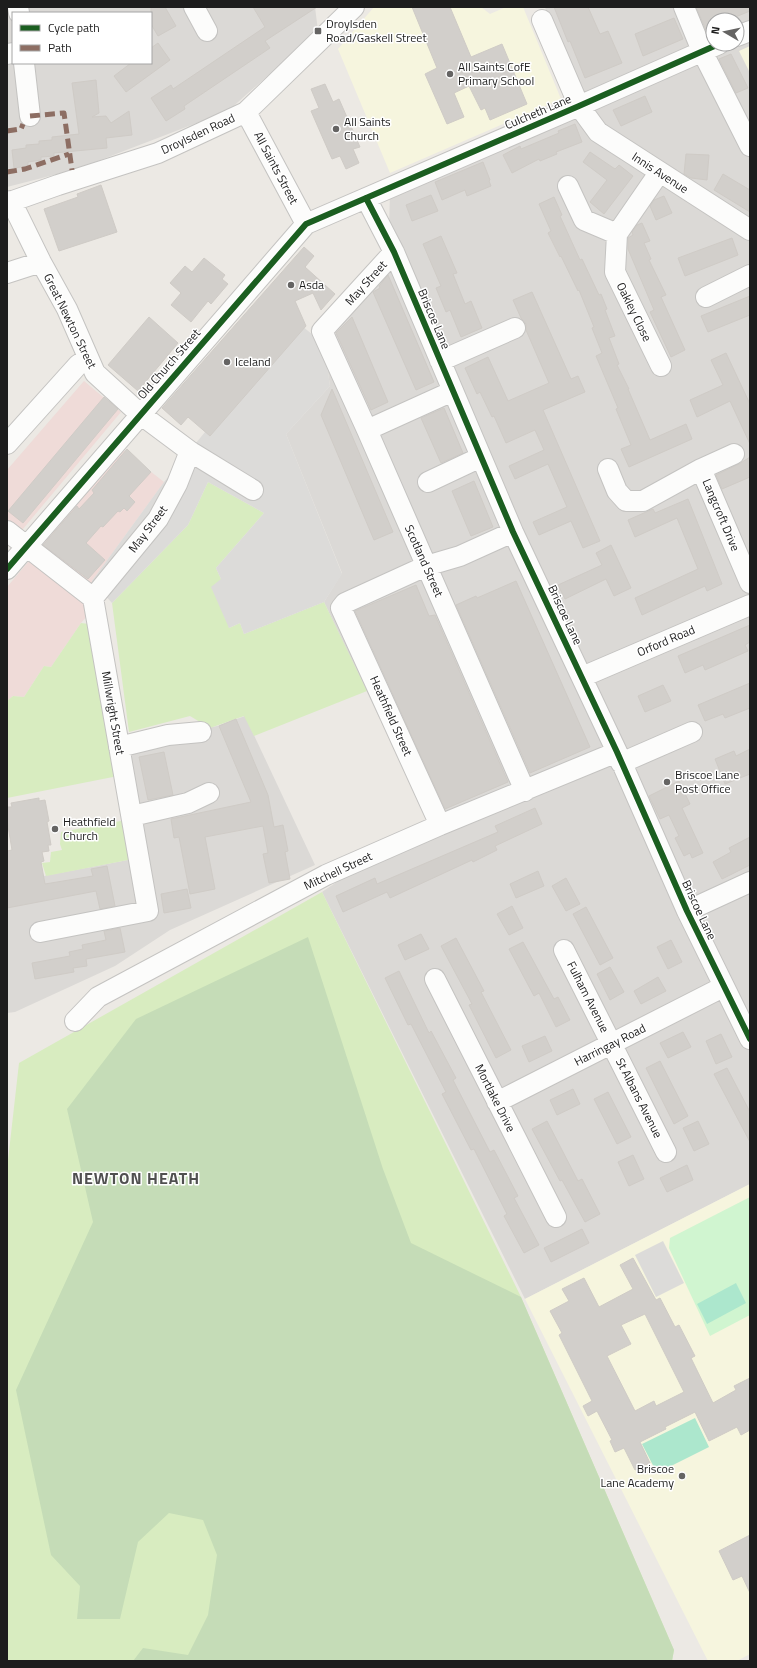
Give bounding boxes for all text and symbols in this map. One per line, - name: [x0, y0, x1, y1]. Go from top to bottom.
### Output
- legend: [12, 12, 152, 64]
- north arrow: [705, 12, 745, 52]
- place label: Droylsden Road/Gaskell Street: [326, 14, 427, 47]
- text: Cycle path: [48, 18, 100, 37]
- text: N: [707, 25, 724, 35]
- marker: Droylsden Road/Gaskell Street: [313, 26, 323, 36]
- text: Path: [48, 38, 72, 57]
- place label: All Saints CofE Primary School: [458, 57, 534, 90]
- marker: All Saints CofE Primary School: [445, 69, 455, 79]
- street label: Culcheth Lane: [502, 89, 574, 134]
- street label: Droylsden Road: [158, 108, 238, 159]
- place label: All Saints Church: [344, 112, 391, 145]
- marker: All Saints Church: [331, 124, 341, 134]
- street label: All Saints Street: [249, 128, 304, 208]
- street label: Innis Avenue: [628, 147, 692, 198]
- street label: May Street: [340, 255, 392, 310]
- street label: Great Newton Street: [39, 270, 102, 372]
- place label: Asda: [299, 275, 324, 294]
- street label: Oakley Close: [612, 279, 657, 345]
- marker: Asda: [286, 280, 296, 290]
- street label: Briscoe Lane: [413, 286, 456, 352]
- street label: Old Church Street: [132, 324, 205, 403]
- place label: Iceland: [235, 352, 271, 371]
- marker: Iceland: [222, 357, 232, 367]
- street label: Langcroft Drive: [698, 476, 745, 554]
- street label: May Street: [123, 500, 172, 557]
- street label: Scotland Street: [400, 522, 449, 601]
- street label: Briscoe Lane: [543, 582, 588, 648]
- street label: Orford Road: [634, 620, 698, 661]
- street label: Millwright Street: [97, 670, 130, 757]
- street label: Heathfield Street: [365, 673, 418, 760]
- place label: Briscoe Lane Post Office: [675, 765, 739, 798]
- marker: Briscoe Lane Post Office: [662, 777, 672, 787]
- place label: Heathfield Church: [63, 812, 116, 845]
- marker: Heathfield Church: [50, 824, 60, 834]
- street label: Mitchell Street: [300, 846, 376, 895]
- street label: Briscoe Lane: [677, 877, 722, 943]
- street label: Fulham Avenue: [562, 958, 615, 1036]
- street label: Harringay Road: [571, 1018, 649, 1071]
- street label: St Albans Avenue: [611, 1054, 668, 1141]
- street label: Mortlake Drive: [470, 1060, 521, 1135]
- district label: NEWTON HEATH: [72, 1166, 200, 1190]
- place label: Briscoe Lane Academy: [601, 1459, 674, 1492]
- marker: Briscoe Lane Academy: [677, 1471, 687, 1481]

